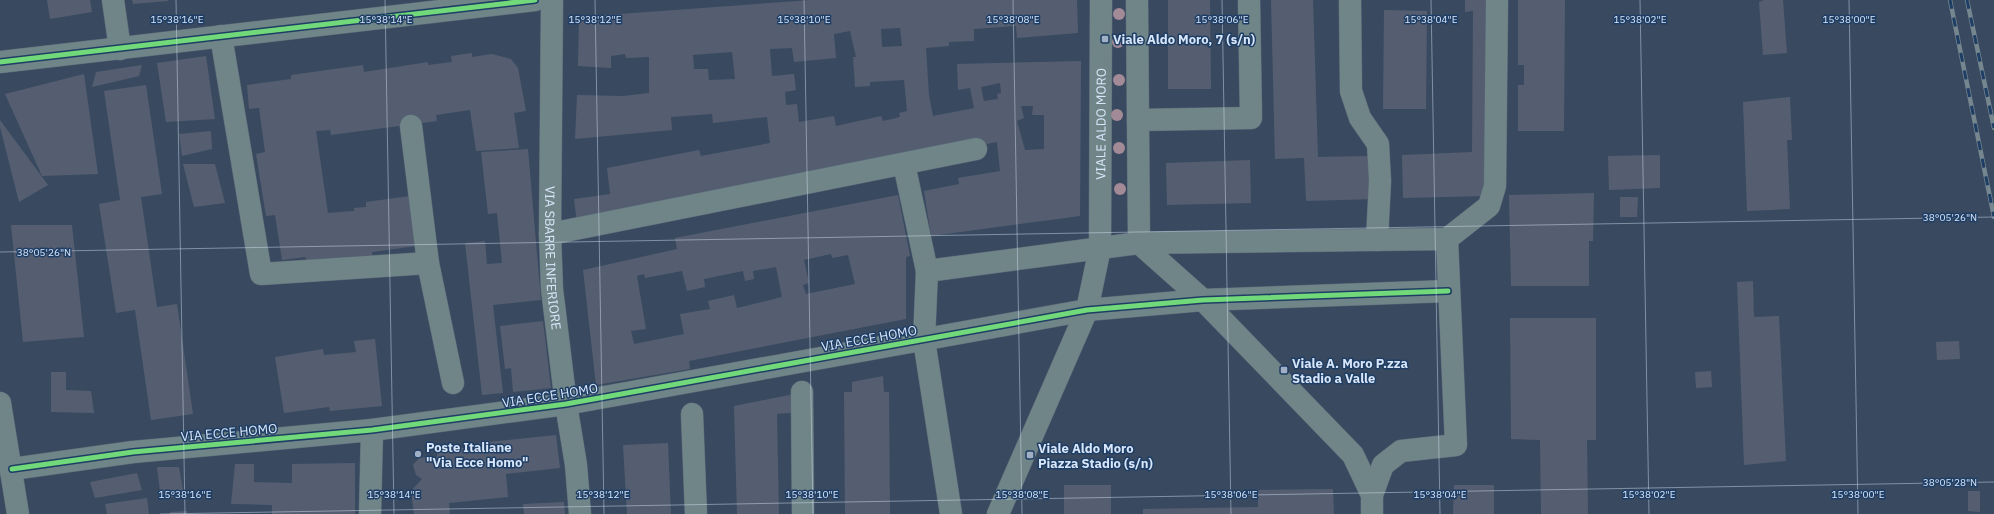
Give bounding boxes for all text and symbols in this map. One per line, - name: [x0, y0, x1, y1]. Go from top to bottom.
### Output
- text: 15°38'16"E: [150, 13, 204, 26]
- text: 15°38'14"E: [359, 13, 413, 26]
- text: 15°38'12"E: [568, 13, 622, 26]
- text: 15°38'10"E: [777, 13, 831, 26]
- text: 15°38'08"E: [986, 13, 1040, 26]
- text: 15°38'06"E: [1195, 13, 1249, 26]
- text: 15°38'04"E: [1404, 13, 1458, 26]
- text: 15°38'02"E: [1613, 13, 1667, 26]
- text: 15°38'00"E: [1822, 13, 1876, 26]
- place label: Viale Aldo Moro, 7 (s/n): [1113, 31, 1255, 48]
- marker: Viale Aldo Moro, 7 (s/n): [1100, 34, 1110, 44]
- street label: VIALE ALDO MORO: [1092, 68, 1110, 180]
- street label: VIA SBARRE INFERIORE: [541, 186, 565, 331]
- text: 38°05'26"N: [1923, 211, 1977, 224]
- text: 38°05'26"N: [17, 246, 71, 259]
- street label: VIA ECCE HOMO: [820, 322, 918, 355]
- place label: Viale A. Moro P.zza Stadio a Valle: [1292, 355, 1408, 387]
- marker: Viale A. Moro P.zza Stadio a Valle: [1279, 365, 1289, 375]
- street label: VIA ECCE HOMO: [501, 380, 599, 411]
- street label: VIA ECCE HOMO: [180, 420, 278, 445]
- place label: Poste Italiane "Via Ecce Homo": [426, 439, 528, 471]
- place label: Viale Aldo Moro Piazza Stadio (s/n): [1038, 440, 1153, 472]
- marker: Poste Italiane "Via Ecce Homo": [413, 449, 423, 459]
- marker: Viale Aldo Moro Piazza Stadio (s/n): [1025, 450, 1035, 460]
- text: 38°05'28"N: [1923, 476, 1977, 489]
- text: 15°38'16"E: [158, 488, 212, 501]
- text: 15°38'14"E: [367, 488, 421, 501]
- text: 15°38'12"E: [576, 488, 630, 501]
- text: 15°38'10"E: [785, 488, 839, 501]
- text: 15°38'08"E: [995, 488, 1049, 501]
- text: 15°38'06"E: [1204, 488, 1258, 501]
- text: 15°38'04"E: [1413, 488, 1467, 501]
- text: 15°38'02"E: [1622, 488, 1676, 501]
- text: 15°38'00"E: [1831, 488, 1885, 501]

